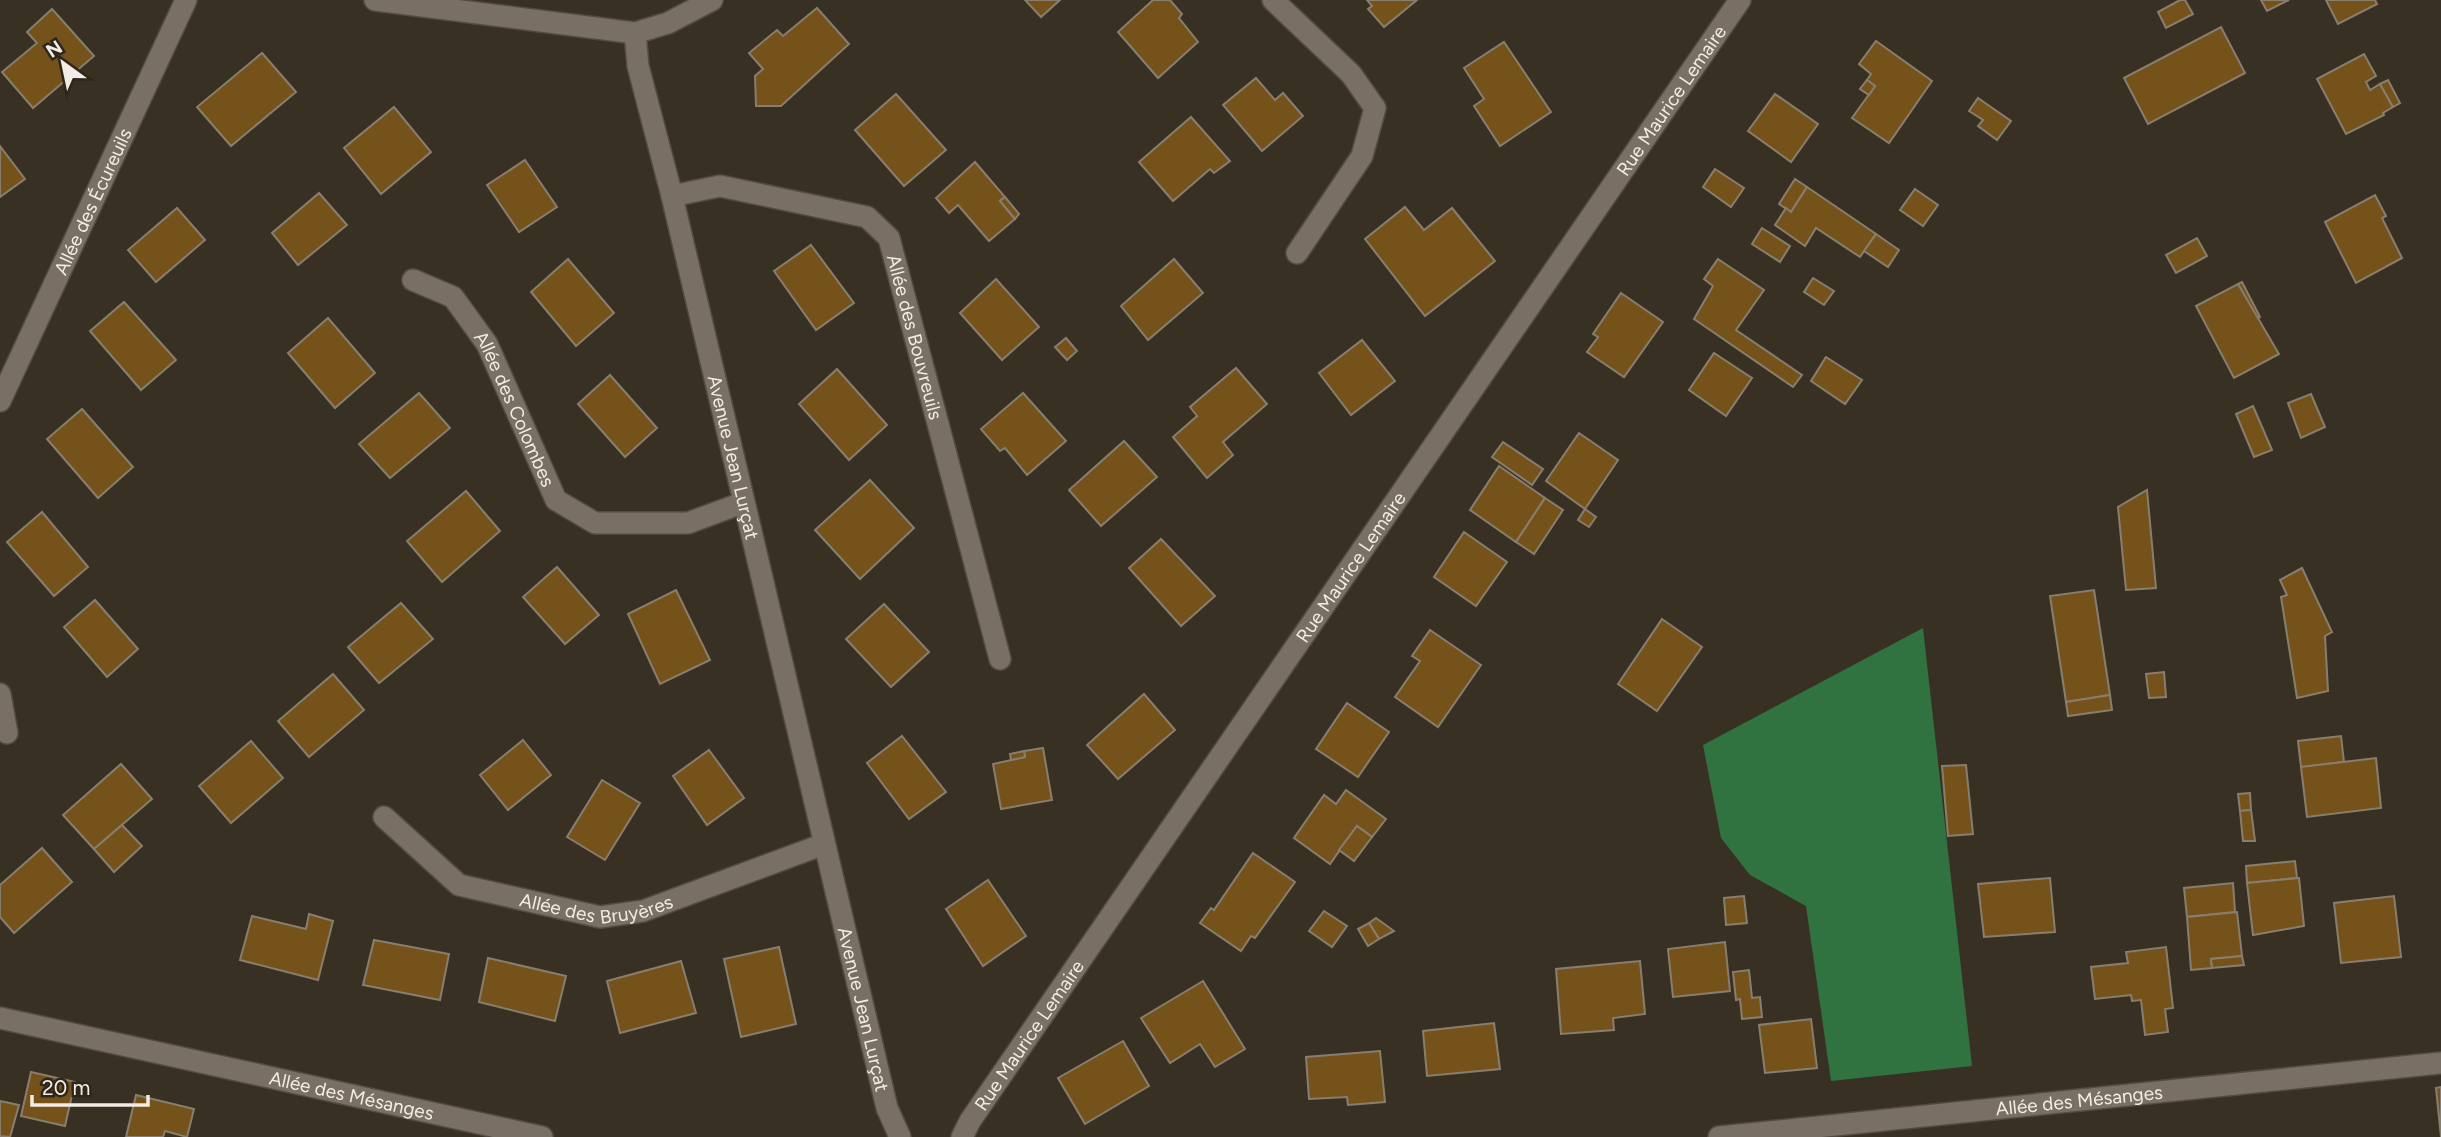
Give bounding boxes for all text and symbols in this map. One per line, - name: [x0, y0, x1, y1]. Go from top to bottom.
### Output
- street label: Rue Maurice Lemaire: [1612, 21, 1731, 180]
- north arrow: [28, 28, 98, 98]
- text: N: [42, 36, 66, 63]
- street label: Allée des Écureuils: [49, 125, 137, 279]
- street label: Allée des Bouvreuils: [882, 252, 947, 422]
- street label: Allée des Colombes: [469, 327, 560, 490]
- street label: Avenue Jean Lurçat: [703, 373, 764, 542]
- street label: Rue Maurice Lemaire: [1291, 488, 1411, 647]
- street label: Allée des Bruyères: [517, 888, 676, 929]
- street label: Avenue Jean Lurçat: [833, 925, 894, 1094]
- street label: Rue Maurice Lemaire: [970, 956, 1089, 1115]
- scale bar: [32, 1064, 147, 1108]
- street label: Allée des Mésanges: [267, 1066, 436, 1125]
- text: 20 m: [42, 1075, 90, 1100]
- street label: Allée des Mésanges: [1994, 1081, 2164, 1121]

